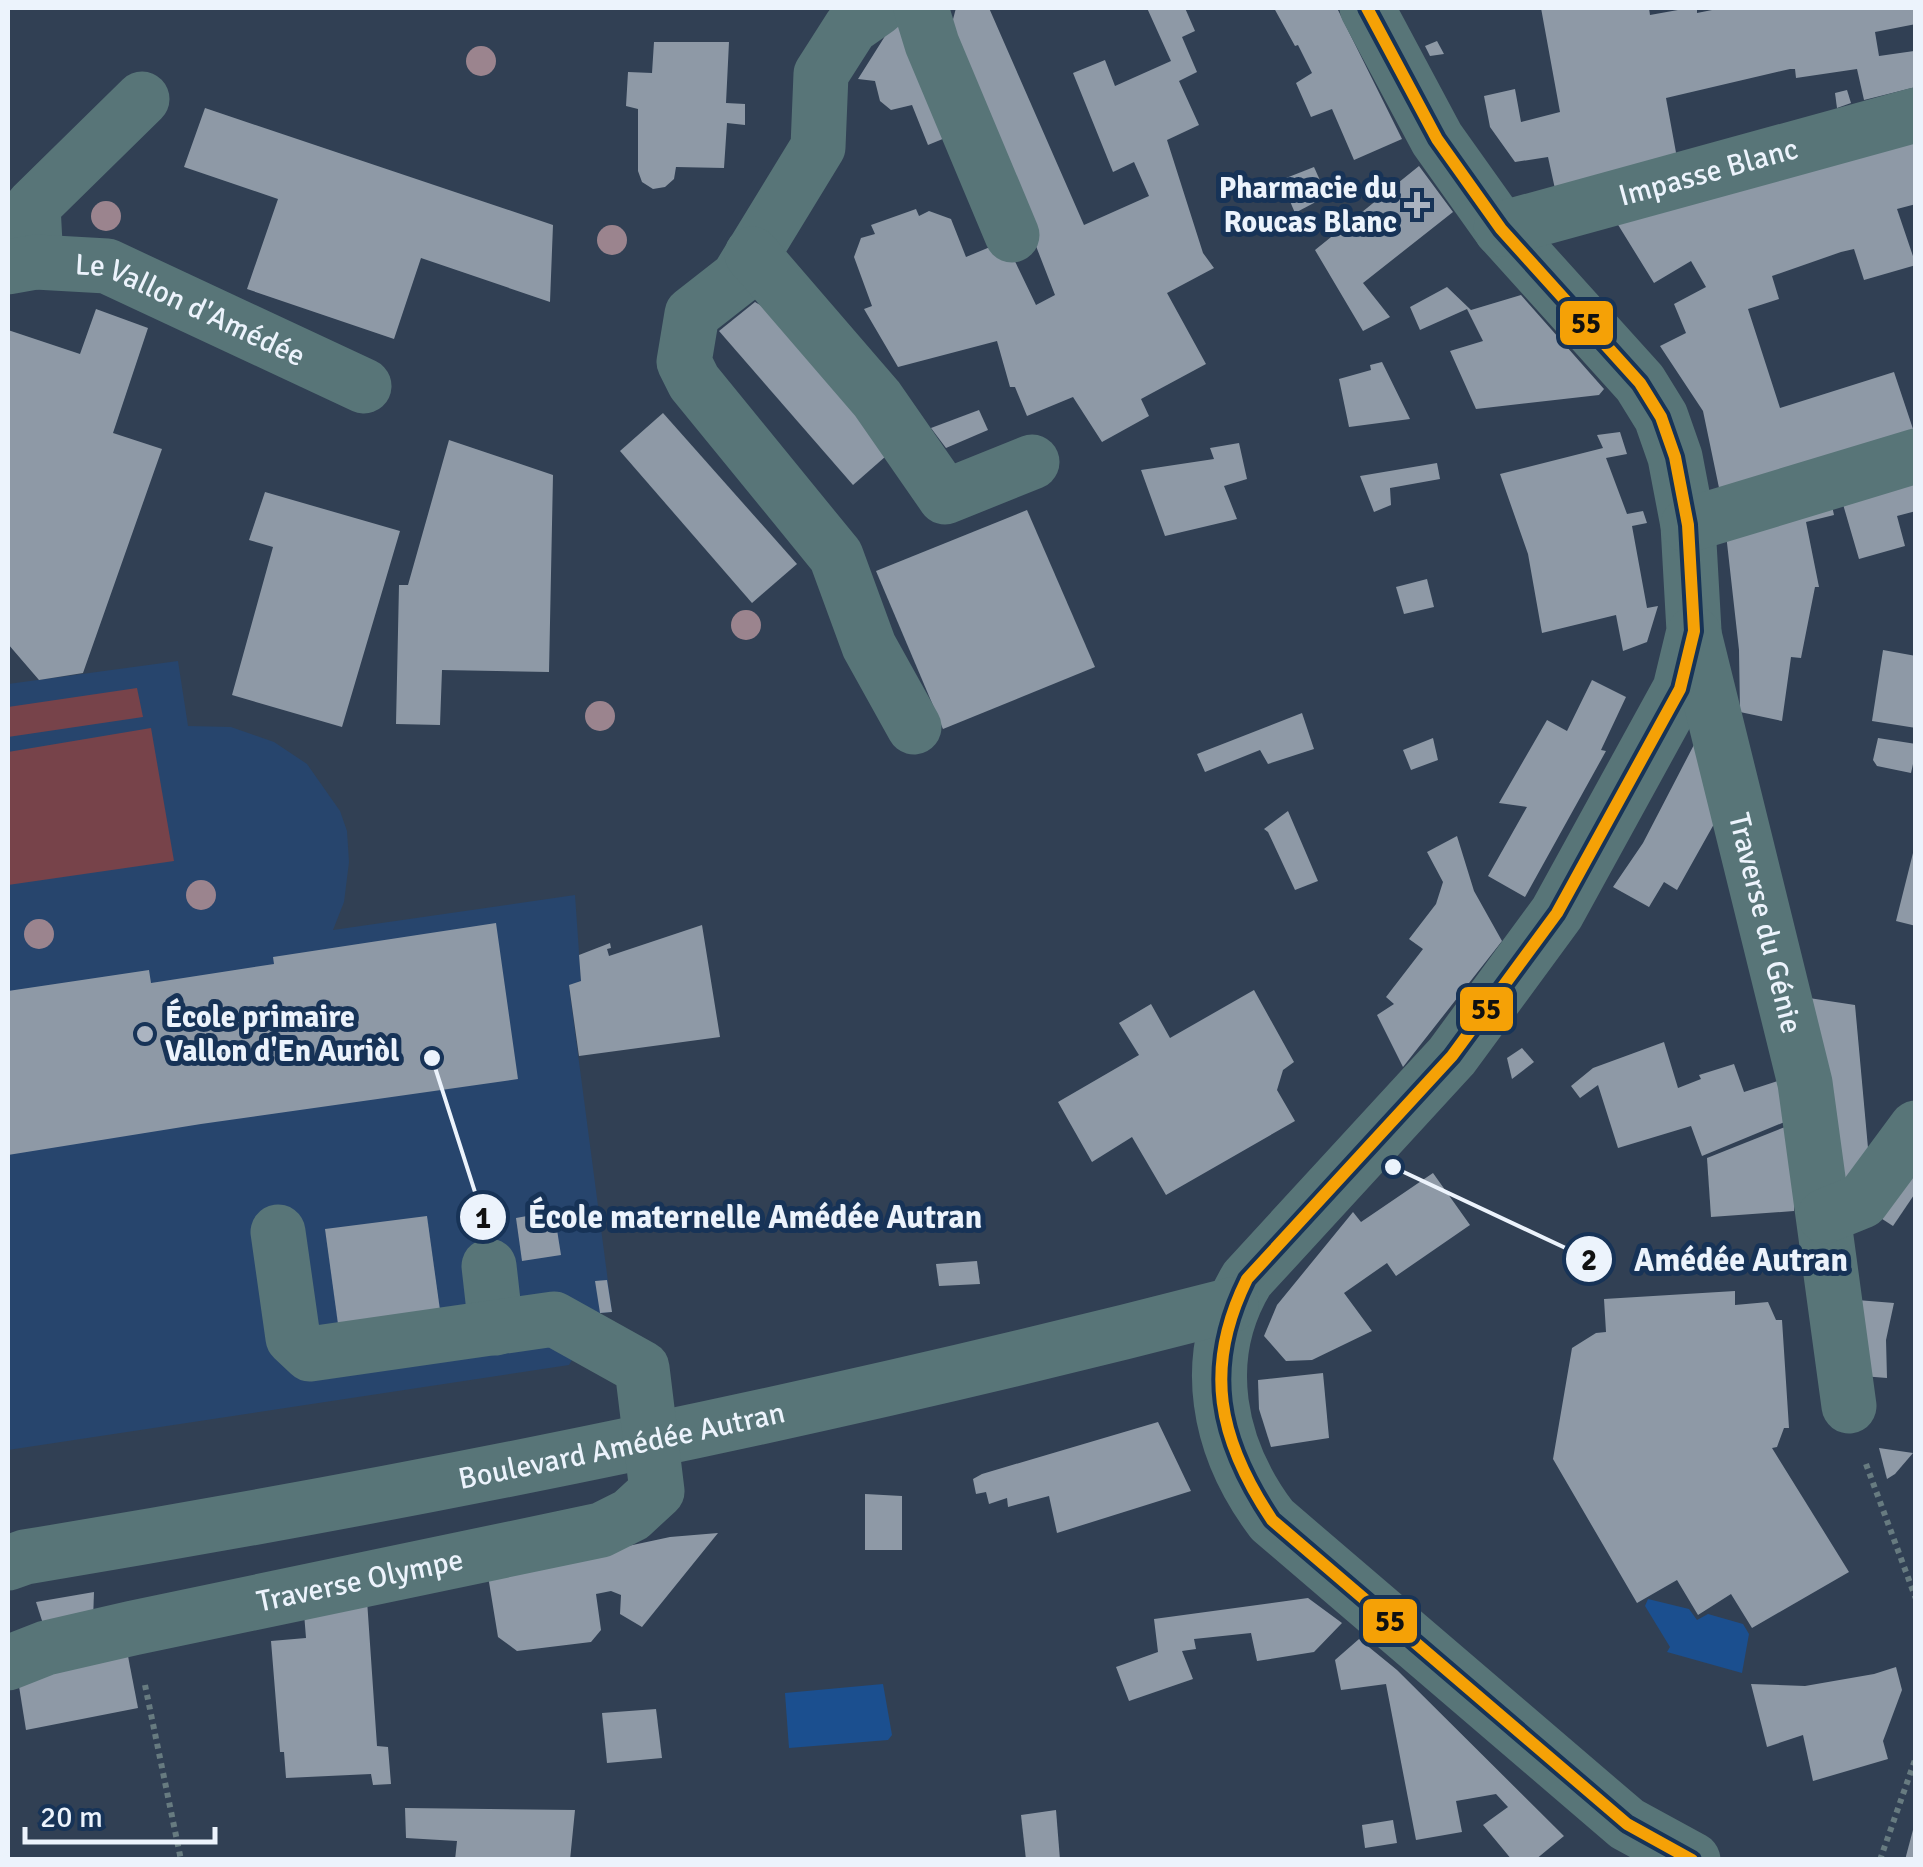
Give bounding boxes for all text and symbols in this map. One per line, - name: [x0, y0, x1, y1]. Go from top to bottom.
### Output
- street label: Impasse Blanc: [1615, 130, 1802, 215]
- place label: Pharmacie du Roucas Blanc: [1219, 170, 1397, 241]
- marker: Pharmacie du Roucas Blanc: [1406, 194, 1428, 216]
- street label: Le Vallon d'Amédée: [74, 246, 311, 375]
- line badge: 55: [1558, 299, 1615, 347]
- text: 55: [1571, 307, 1601, 341]
- street label: Traverse du Génie: [1720, 809, 1810, 1037]
- line badge: 55: [1458, 985, 1515, 1033]
- text: 55: [1471, 993, 1501, 1027]
- place label: École primaire Vallon d'En Auriòl: [165, 998, 399, 1070]
- marker: École primaire Vallon d'En Auriòl: [134, 1023, 156, 1045]
- callout: École maternelle Amédée Autran: [458, 1186, 1002, 1248]
- text: École maternelle Amédée Autran: [528, 1196, 982, 1237]
- text: 1: [475, 1200, 491, 1237]
- callout: Amédée Autran: [1564, 1228, 1868, 1290]
- text: Amédée Autran: [1634, 1241, 1848, 1280]
- text: 2: [1581, 1242, 1597, 1279]
- street label: Boulevard Amédée Autran: [455, 1394, 789, 1498]
- street label: Traverse Olympe: [253, 1541, 467, 1621]
- line badge: 55: [1361, 1597, 1419, 1645]
- text: 55: [1375, 1605, 1405, 1639]
- scale bar: [25, 1782, 215, 1844]
- text: 20 m: [40, 1799, 103, 1836]

